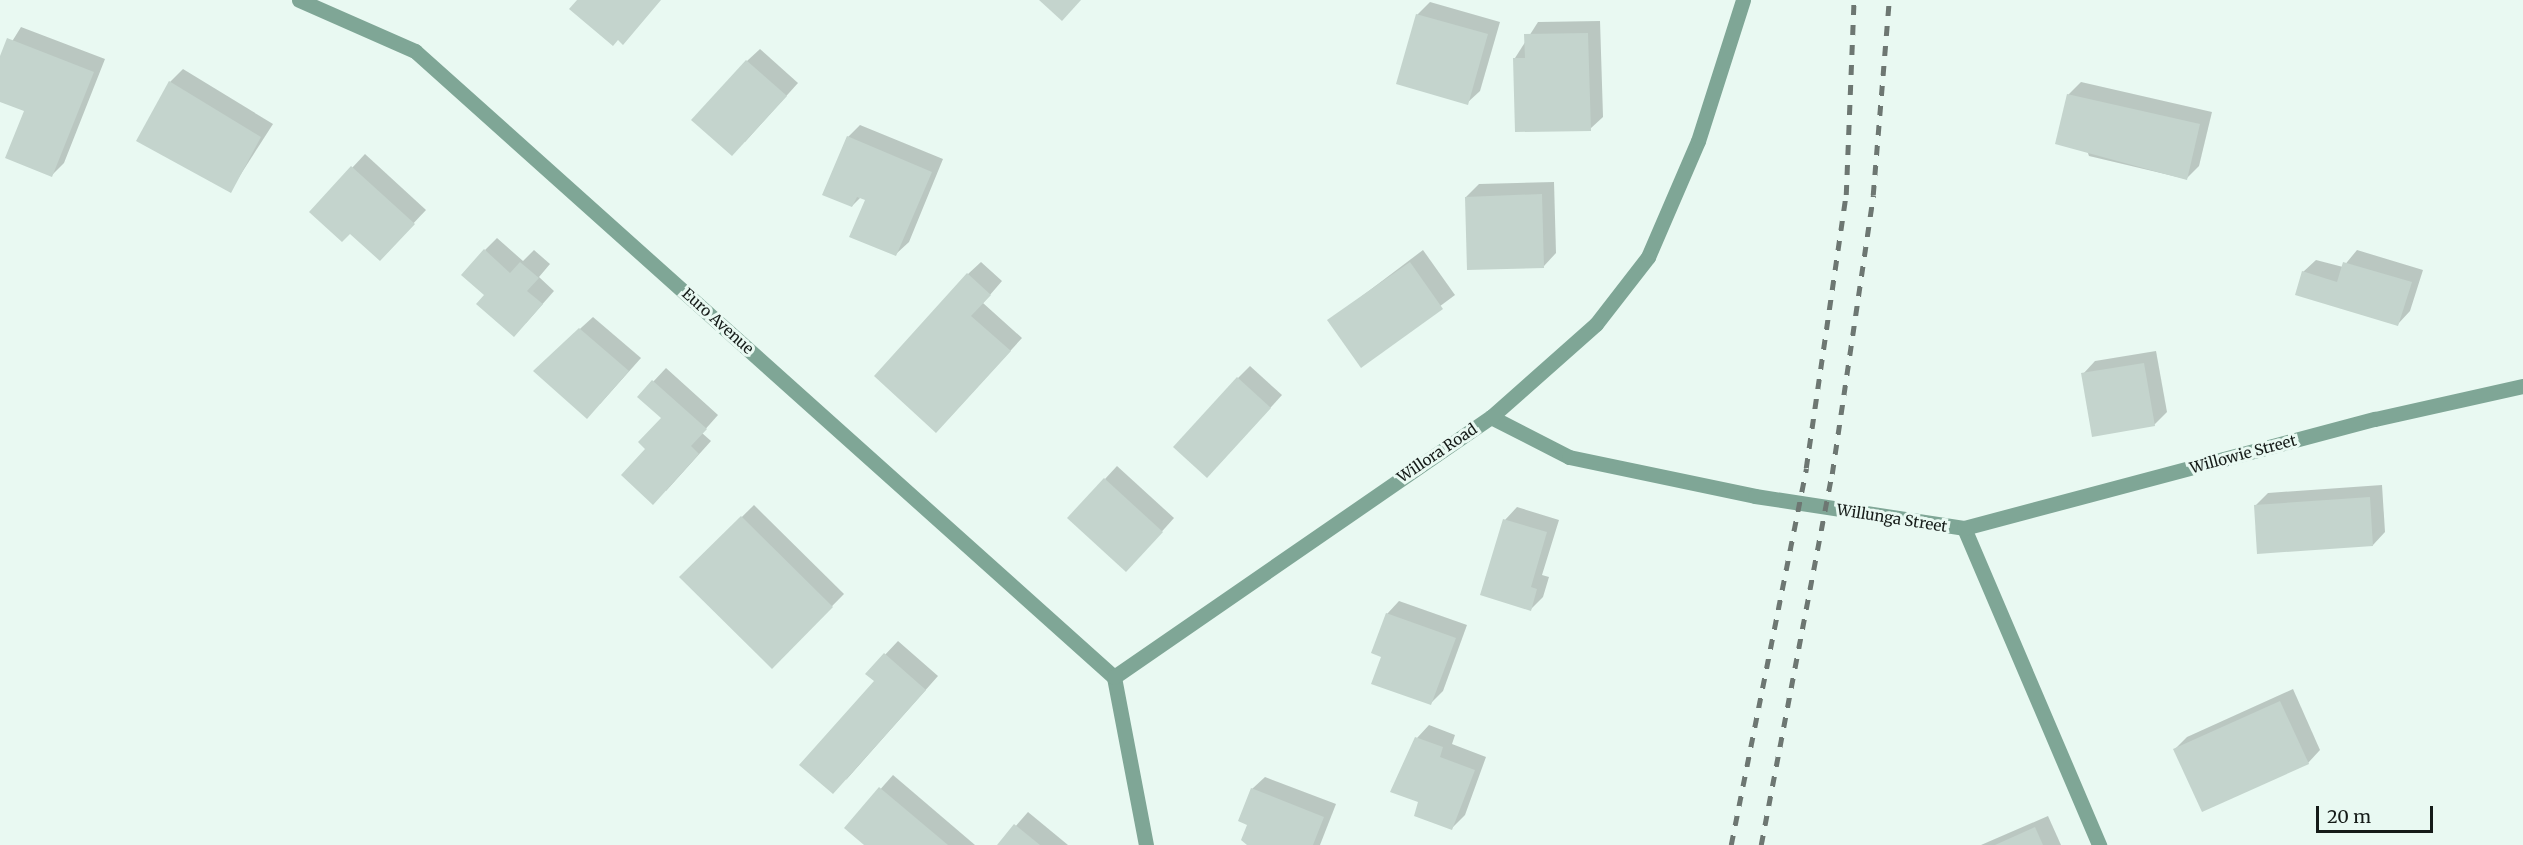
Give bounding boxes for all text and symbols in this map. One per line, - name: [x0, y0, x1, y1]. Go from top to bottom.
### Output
- street label: Euro Avenue: [679, 284, 757, 358]
- street label: Willora Road: [1394, 420, 1480, 486]
- street label: Willowie Street: [2188, 431, 2298, 477]
- street label: Willunga Street: [1836, 500, 1948, 536]
- scale bar: [2319, 794, 2436, 832]
- text: 20 m: [2327, 805, 2371, 828]

